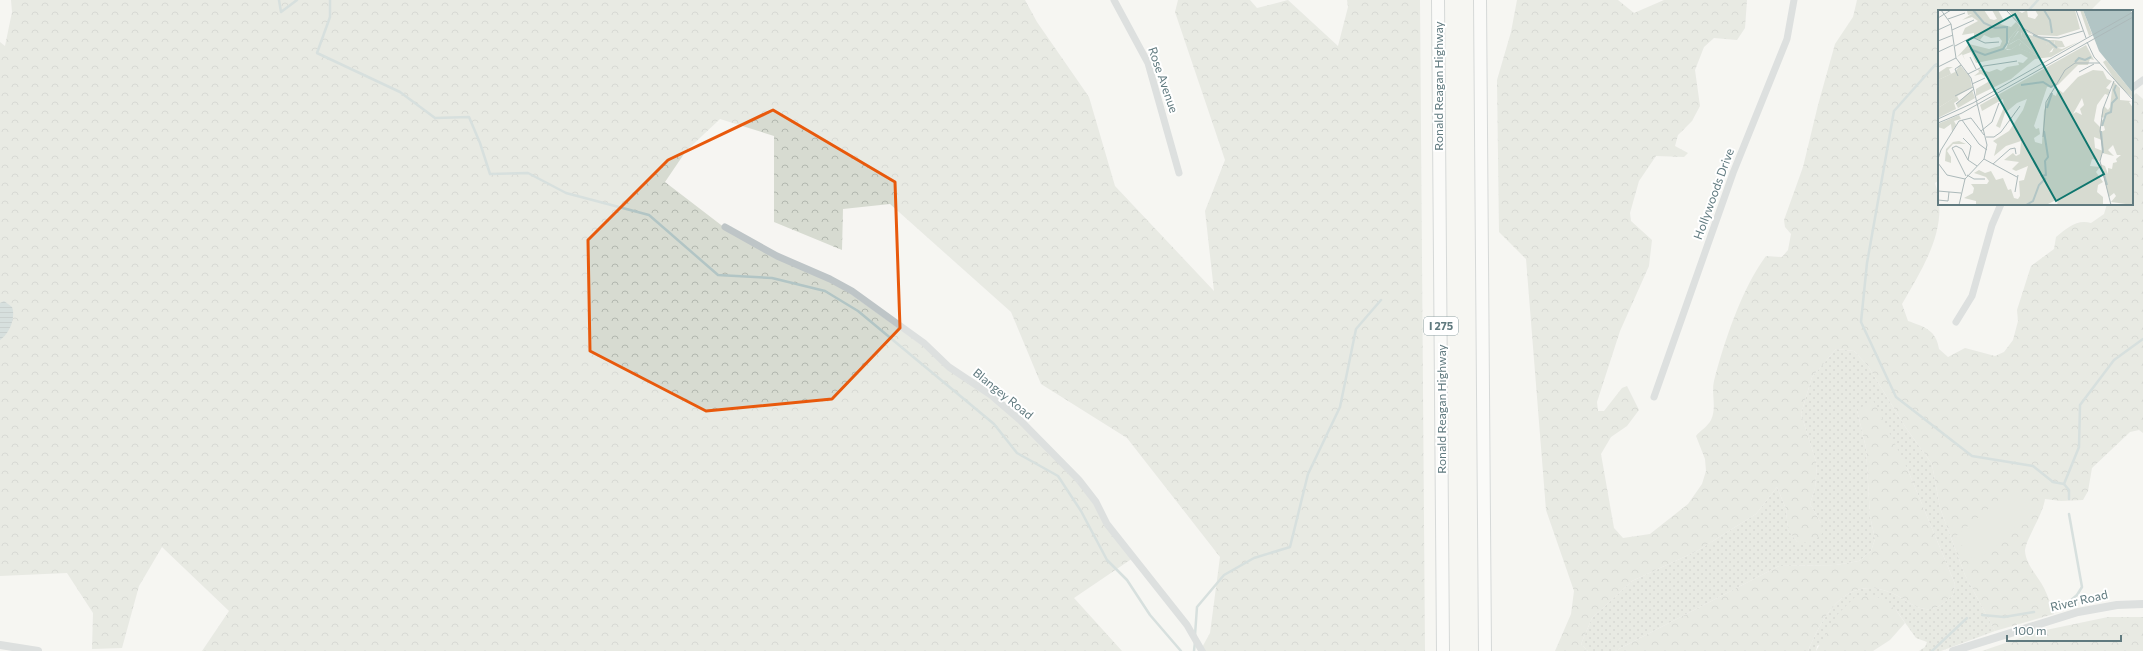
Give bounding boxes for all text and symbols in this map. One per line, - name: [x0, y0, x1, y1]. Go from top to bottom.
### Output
- inset map: [1938, 10, 2133, 205]
- street label: Ronald Reagan Highway: [1431, 21, 1445, 151]
- street label: Rose Avenue: [1146, 45, 1182, 114]
- street label: Hollywoods Drive: [1690, 146, 1736, 241]
- road number: I 275: [1424, 317, 1458, 335]
- street label: Ronald Reagan Highway: [1434, 344, 1448, 474]
- street label: Blangey Road: [971, 365, 1036, 422]
- street label: River Road: [2049, 587, 2109, 613]
- scale bar: [2007, 617, 2121, 643]
- text: 100 m: [2013, 623, 2047, 637]

